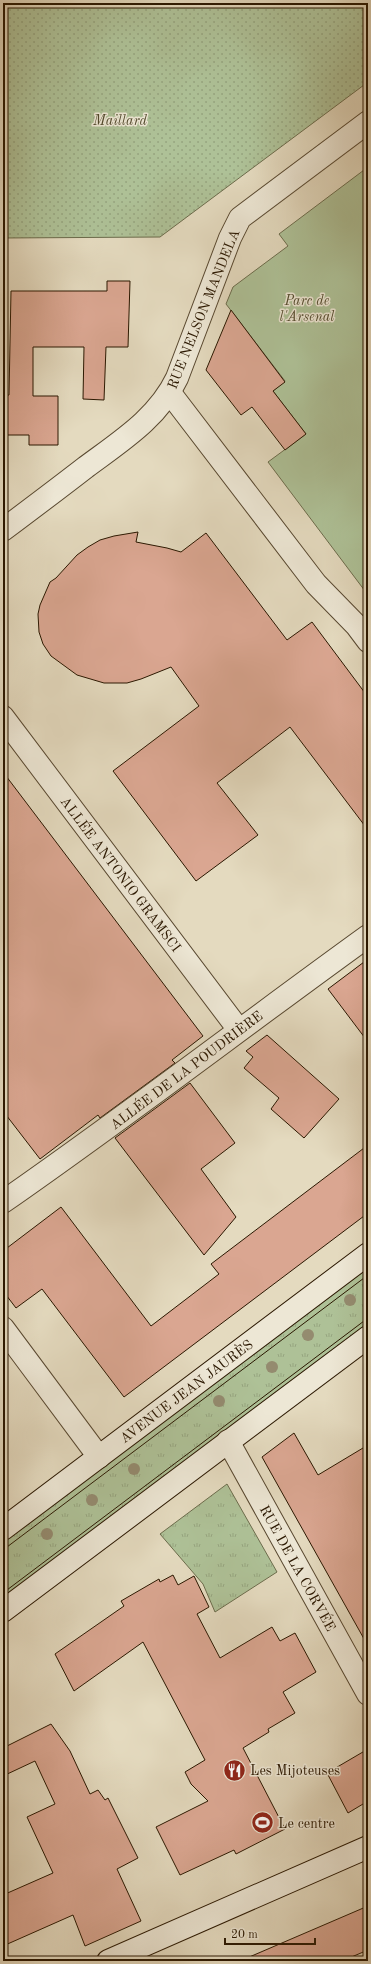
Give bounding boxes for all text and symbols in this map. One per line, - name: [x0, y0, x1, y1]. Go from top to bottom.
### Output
- park label: Maillard: [92, 114, 147, 128]
- street label: RUE NELSON MANDELA: [165, 227, 243, 391]
- park label: Parc de l'Arsenal: [280, 294, 334, 324]
- street label: ALLÉE ANTONIO GRAMSCI: [57, 793, 185, 955]
- street label: ALLÉE DE LA POUDRIÈRE: [106, 1007, 265, 1133]
- street label: AVENUE JEAN JAURÈS: [116, 1335, 256, 1446]
- street label: RUE DE LA CORVÉE: [257, 1502, 340, 1634]
- restaurant icon: Les Mijoteuses: [222, 1757, 248, 1783]
- place label: Les Mijoteuses: [250, 1764, 340, 1778]
- sports icon: Le centre: [250, 1810, 276, 1836]
- place label: Le centre: [278, 1817, 335, 1831]
- scale bar: [225, 1920, 315, 1946]
- text: 20 m: [231, 1929, 258, 1941]

